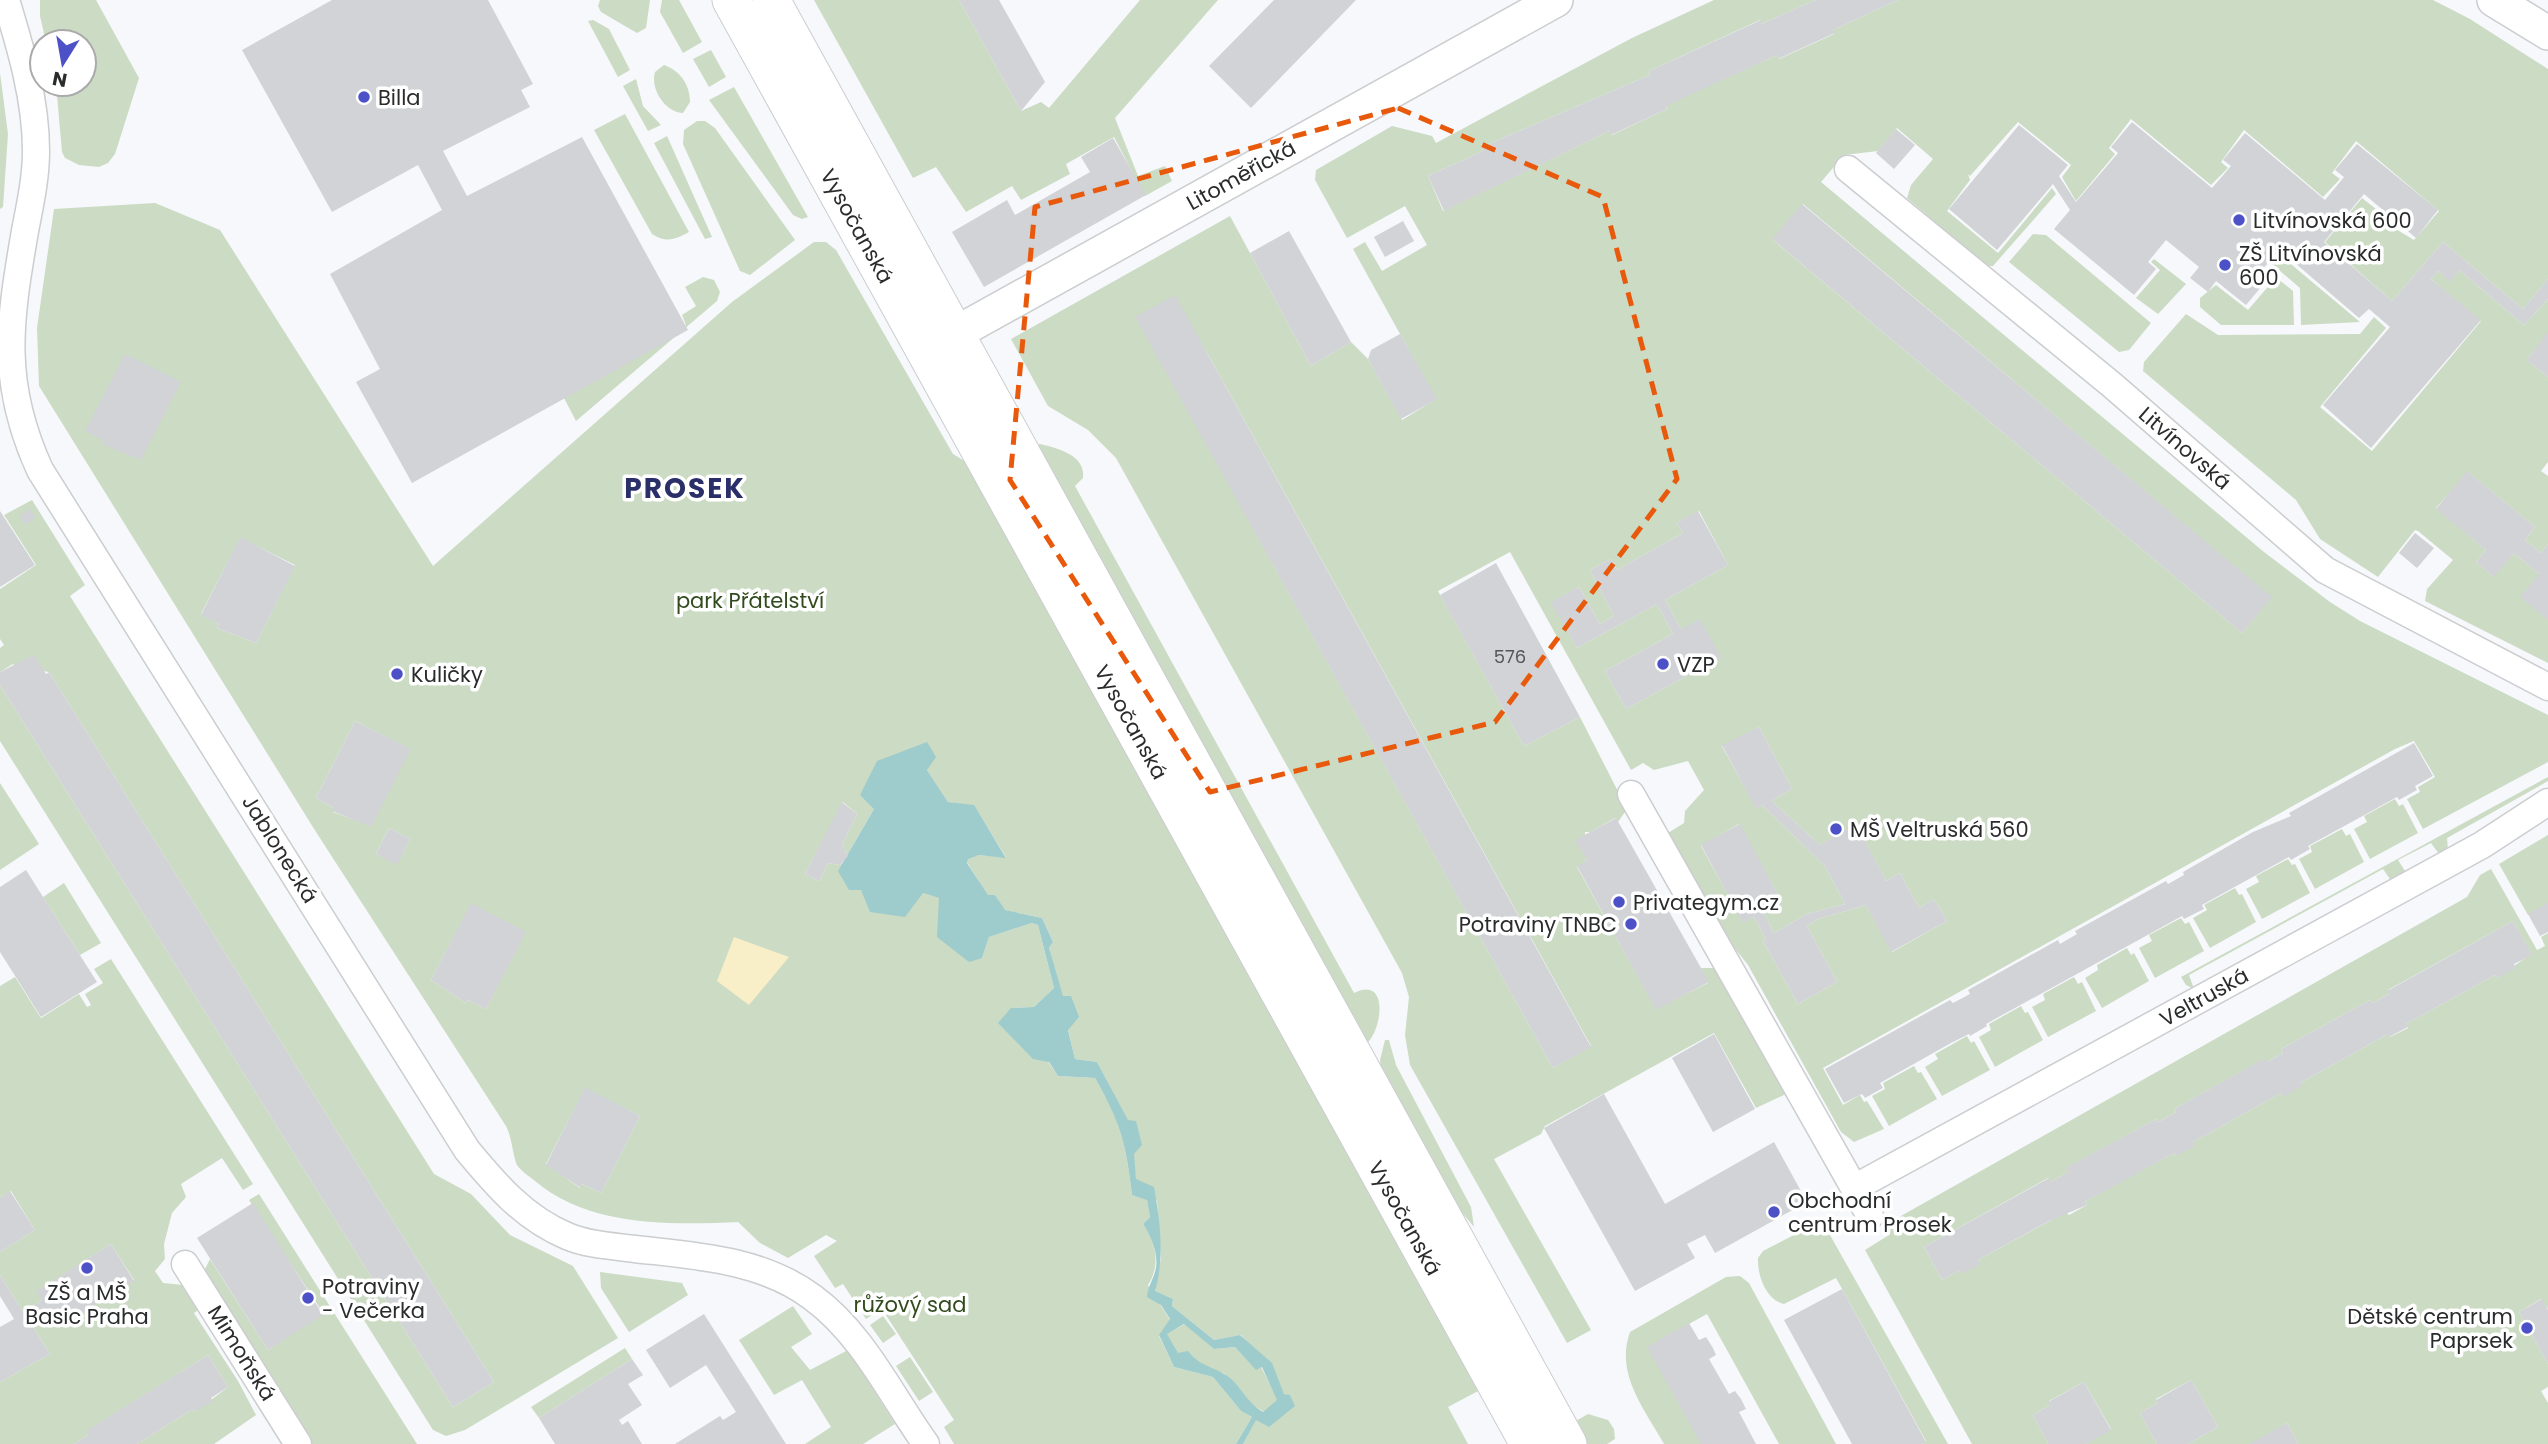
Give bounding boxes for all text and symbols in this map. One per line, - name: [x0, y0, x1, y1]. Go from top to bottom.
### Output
- north arrow: [28, 28, 98, 98]
- text: N: [50, 65, 69, 94]
- place label: Billa: [378, 83, 421, 112]
- marker: Billa: [356, 89, 372, 105]
- street label: Litoměřická: [1181, 133, 1301, 217]
- street label: Vysočanská: [814, 164, 900, 288]
- place label: Litvínovská 600: [2253, 206, 2412, 235]
- marker: Litvínovská 600: [2231, 212, 2247, 228]
- place label: ZŠ Litvínovská 600: [2239, 239, 2382, 292]
- marker: ZŠ Litvínovská 600: [2217, 257, 2233, 273]
- street label: Litvínovská: [2133, 400, 2237, 496]
- district label: PROSEK: [624, 469, 746, 508]
- park label: park Přátelství: [676, 586, 824, 615]
- house number: 576: [1494, 644, 1526, 669]
- place label: VZP: [1677, 650, 1715, 679]
- marker: VZP: [1655, 656, 1671, 672]
- place label: Kuličky: [411, 660, 483, 689]
- street label: Vysočanská: [1088, 660, 1174, 784]
- marker: Kuličky: [389, 666, 405, 682]
- street label: Jablonecká: [235, 789, 325, 909]
- place label: MŠ Veltruská 560: [1850, 815, 2029, 844]
- marker: MŠ Veltruská 560: [1828, 821, 1844, 837]
- place label: Privategym.cz: [1633, 888, 1779, 917]
- marker: Privategym.cz: [1611, 894, 1627, 910]
- place label: Potraviny TNBC: [1459, 910, 1617, 939]
- marker: Potraviny TNBC: [1623, 916, 1639, 932]
- street label: Veltruská: [2154, 961, 2254, 1033]
- street label: Vysočanská: [1362, 1156, 1448, 1280]
- place label: Obchodní centrum Prosek: [1788, 1186, 1952, 1239]
- marker: Obchodní centrum Prosek: [1766, 1204, 1782, 1220]
- marker: ZŠ a MŠ Basic Praha: [79, 1260, 95, 1276]
- place label: Potraviny - Večerka: [322, 1272, 425, 1325]
- place label: ZŠ a MŠ Basic Praha: [25, 1278, 149, 1331]
- marker: Potraviny - Večerka: [300, 1290, 316, 1306]
- park label: růžový sad: [854, 1290, 966, 1319]
- street label: Mimoňská: [201, 1300, 283, 1406]
- place label: Dětské centrum Paprsek: [2347, 1302, 2513, 1355]
- marker: Dětské centrum Paprsek: [2519, 1320, 2535, 1336]

